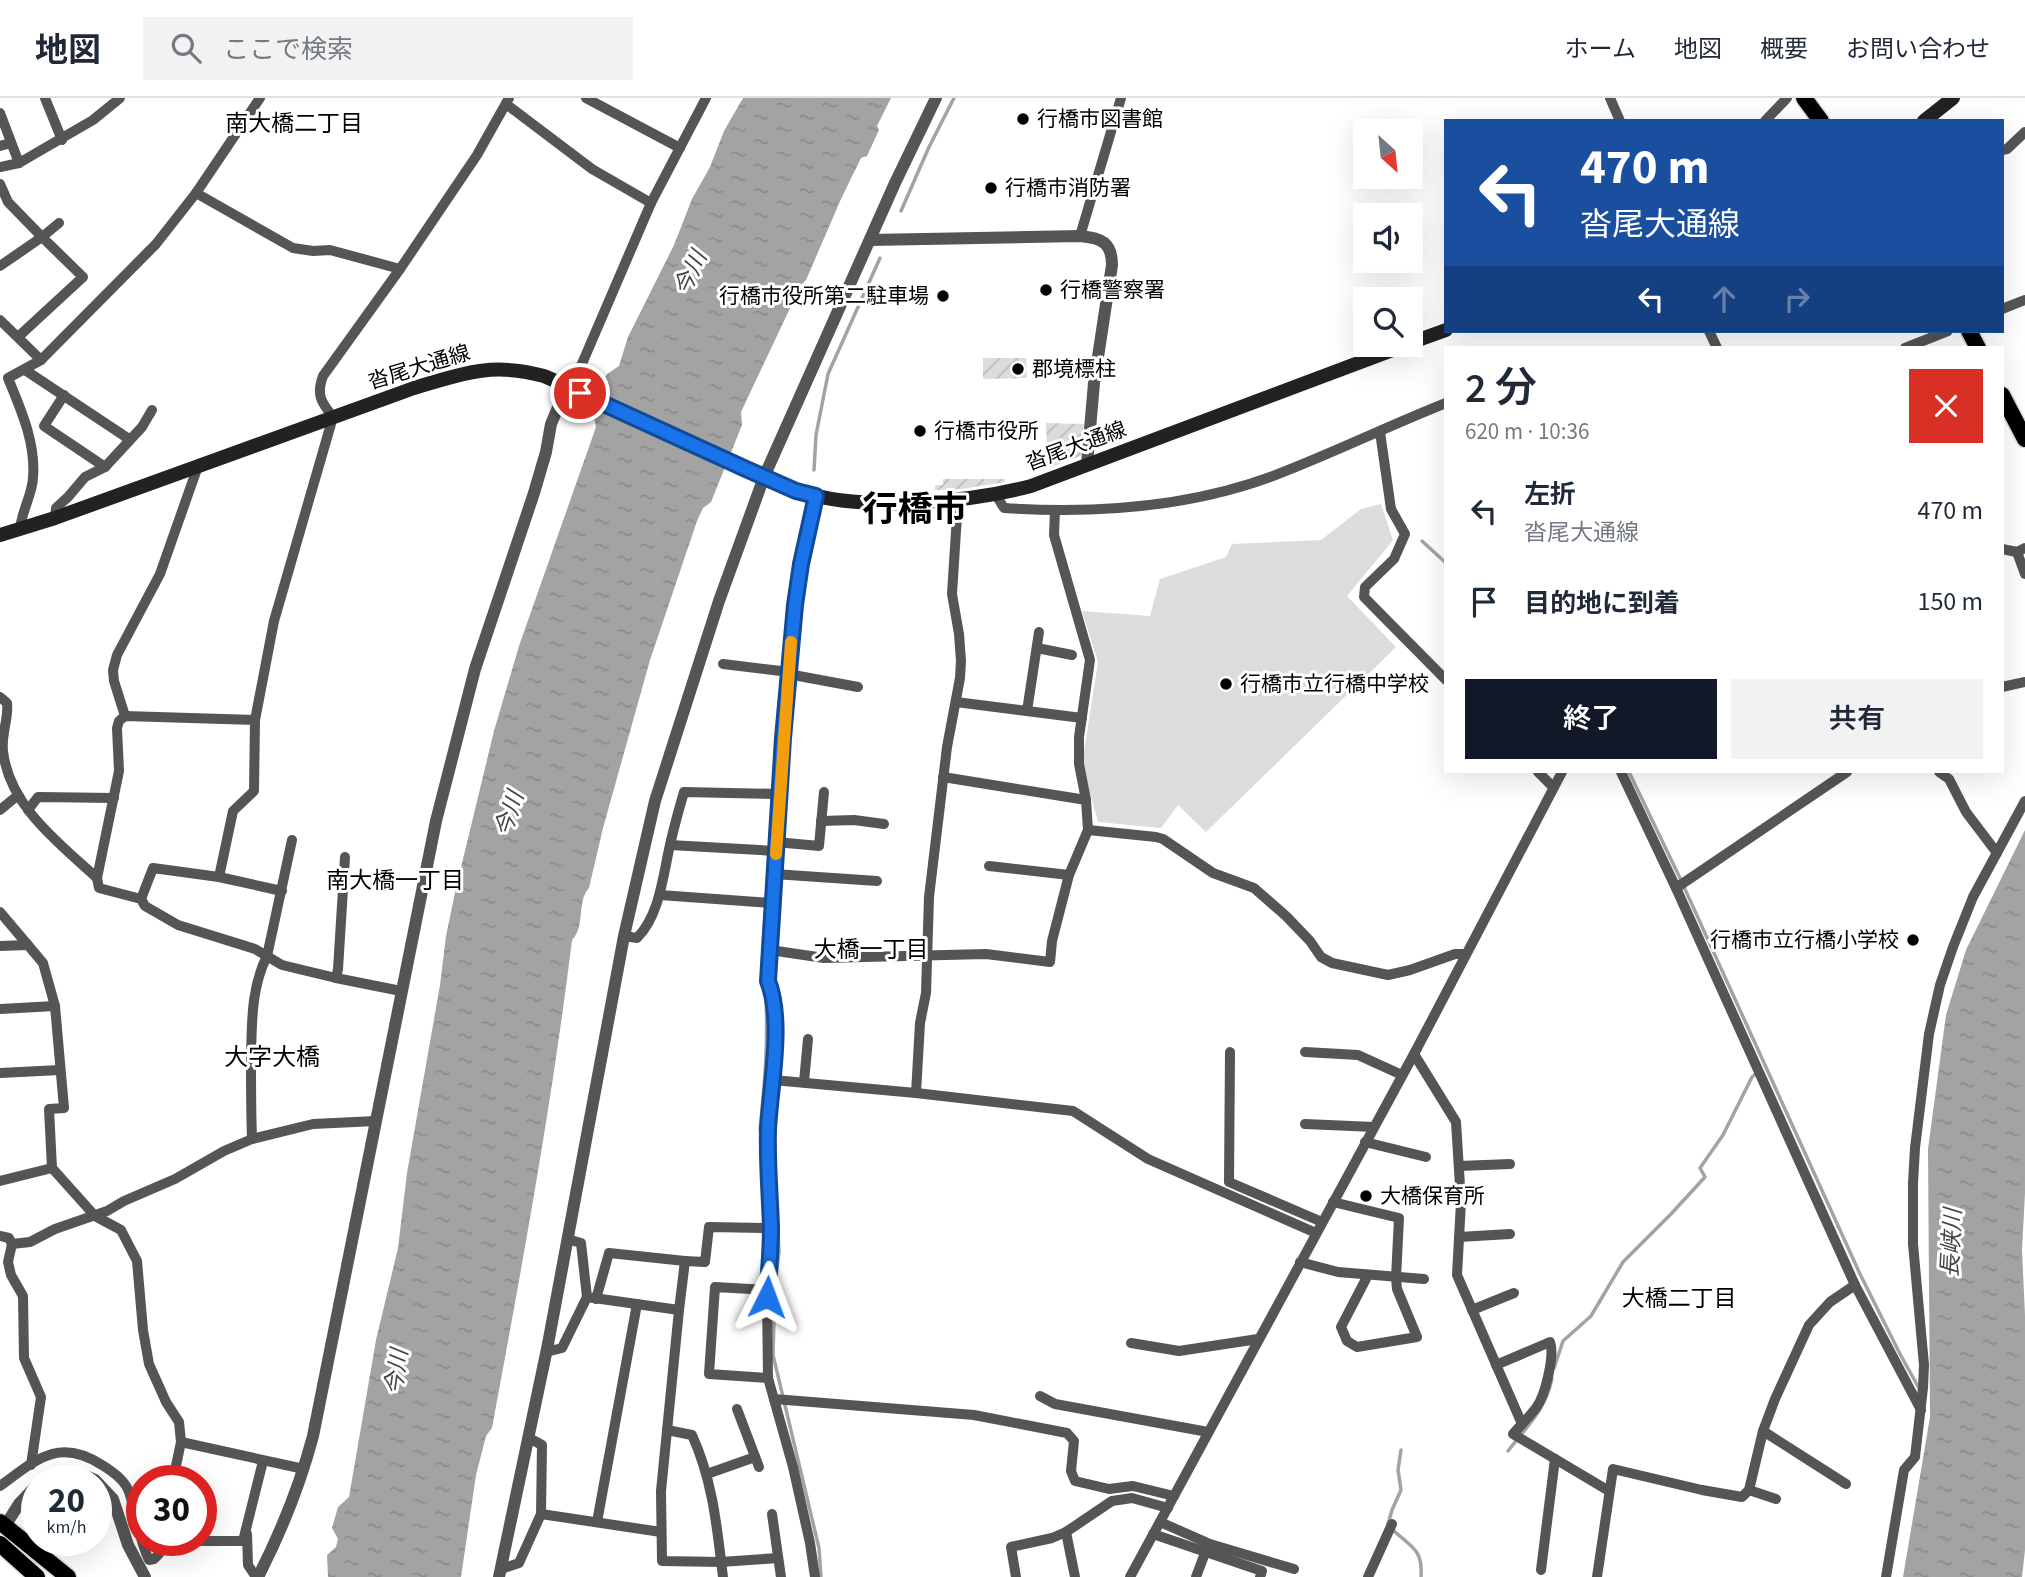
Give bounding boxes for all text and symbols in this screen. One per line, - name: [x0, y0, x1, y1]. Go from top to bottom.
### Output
- search box: [143, 17, 633, 80]
- text: 地図: [35, 27, 101, 74]
- icon: search: [167, 29, 205, 67]
- text: ここで検索: [223, 31, 353, 68]
- text: ホーム: [1565, 32, 1636, 67]
- text: 地図: [1674, 32, 1722, 67]
- text: 概要: [1760, 32, 1808, 67]
- text: お問い合わせ: [1846, 32, 1990, 67]
- place label: 行橋市図書館: [1037, 104, 1163, 134]
- district label: 南大橋二丁目: [225, 107, 363, 140]
- marker: 行橋市図書館: [1015, 111, 1031, 127]
- north arrow: [1353, 119, 1423, 189]
- map controls: [1353, 119, 1423, 357]
- text: 470 m: [1580, 133, 1709, 203]
- icon: left: [1465, 147, 1556, 238]
- place label: 行橋市消防署: [1005, 173, 1131, 203]
- marker: 行橋市消防署: [983, 180, 999, 196]
- text: 沓尾大通線: [1580, 202, 1740, 248]
- button: sound: [1353, 203, 1423, 273]
- water label: 今川: [666, 243, 716, 301]
- place label: 行橋警察署: [1060, 275, 1165, 305]
- icon: left: [1632, 280, 1670, 318]
- icon: ahead: [1705, 280, 1743, 318]
- icon: right: [1778, 280, 1816, 318]
- place label: 行橋市役所第二駐車場: [719, 281, 929, 311]
- marker: 行橋警察署: [1038, 282, 1054, 298]
- button: search: [1353, 287, 1423, 357]
- marker: 行橋市役所第二駐車場: [935, 288, 951, 304]
- street label: 沓尾大通線: [364, 337, 474, 397]
- place label: 郡境標柱: [1032, 354, 1116, 384]
- text: 2 分: [1465, 359, 1537, 419]
- marker: 郡境標柱: [1010, 361, 1026, 377]
- pin: [550, 363, 610, 423]
- button: close: [1909, 369, 1983, 443]
- icon: arrive: [561, 374, 599, 412]
- street label: 沓尾大通線: [1022, 414, 1130, 478]
- text: 620 m · 10:36: [1465, 415, 1589, 448]
- place label: 行橋市役所: [934, 416, 1039, 446]
- marker: 行橋市役所: [912, 423, 928, 439]
- text: 左折: [1524, 476, 1576, 513]
- district label: 行橋市: [862, 485, 968, 535]
- icon: left: [1465, 492, 1503, 530]
- text: 470 m: [1917, 492, 1983, 529]
- text: 沓尾大通線: [1524, 516, 1639, 549]
- icon: arrive: [1465, 583, 1503, 621]
- text: 150 m: [1917, 583, 1983, 620]
- text: 目的地に到着: [1524, 585, 1680, 622]
- place label: 行橋市立行橋中学校: [1240, 669, 1429, 699]
- marker: 行橋市立行橋中学校: [1218, 676, 1234, 692]
- button: 終了: [1465, 679, 1717, 759]
- button: 共有: [1731, 679, 1983, 759]
- water label: 今川: [487, 784, 533, 841]
- district label: 南大橋一丁目: [326, 864, 464, 897]
- place label: 行橋市立行橋小学校: [1710, 925, 1899, 955]
- marker: 行橋市立行橋小学校: [1905, 932, 1921, 948]
- district label: 大橋一丁目: [814, 933, 929, 966]
- district label: 大字大橋: [224, 1040, 320, 1075]
- place label: 大橋保育所: [1380, 1181, 1485, 1211]
- marker: 大橋保育所: [1358, 1188, 1374, 1204]
- water label: 長峡川: [1933, 1205, 1970, 1278]
- position arrow: [730, 1260, 804, 1334]
- district label: 大橋二丁目: [1622, 1282, 1737, 1315]
- water label: 今川: [377, 1344, 416, 1397]
- speed limit sign: 30: [126, 1465, 217, 1556]
- text: 20: [48, 1476, 85, 1526]
- text: km/h: [47, 1515, 86, 1540]

